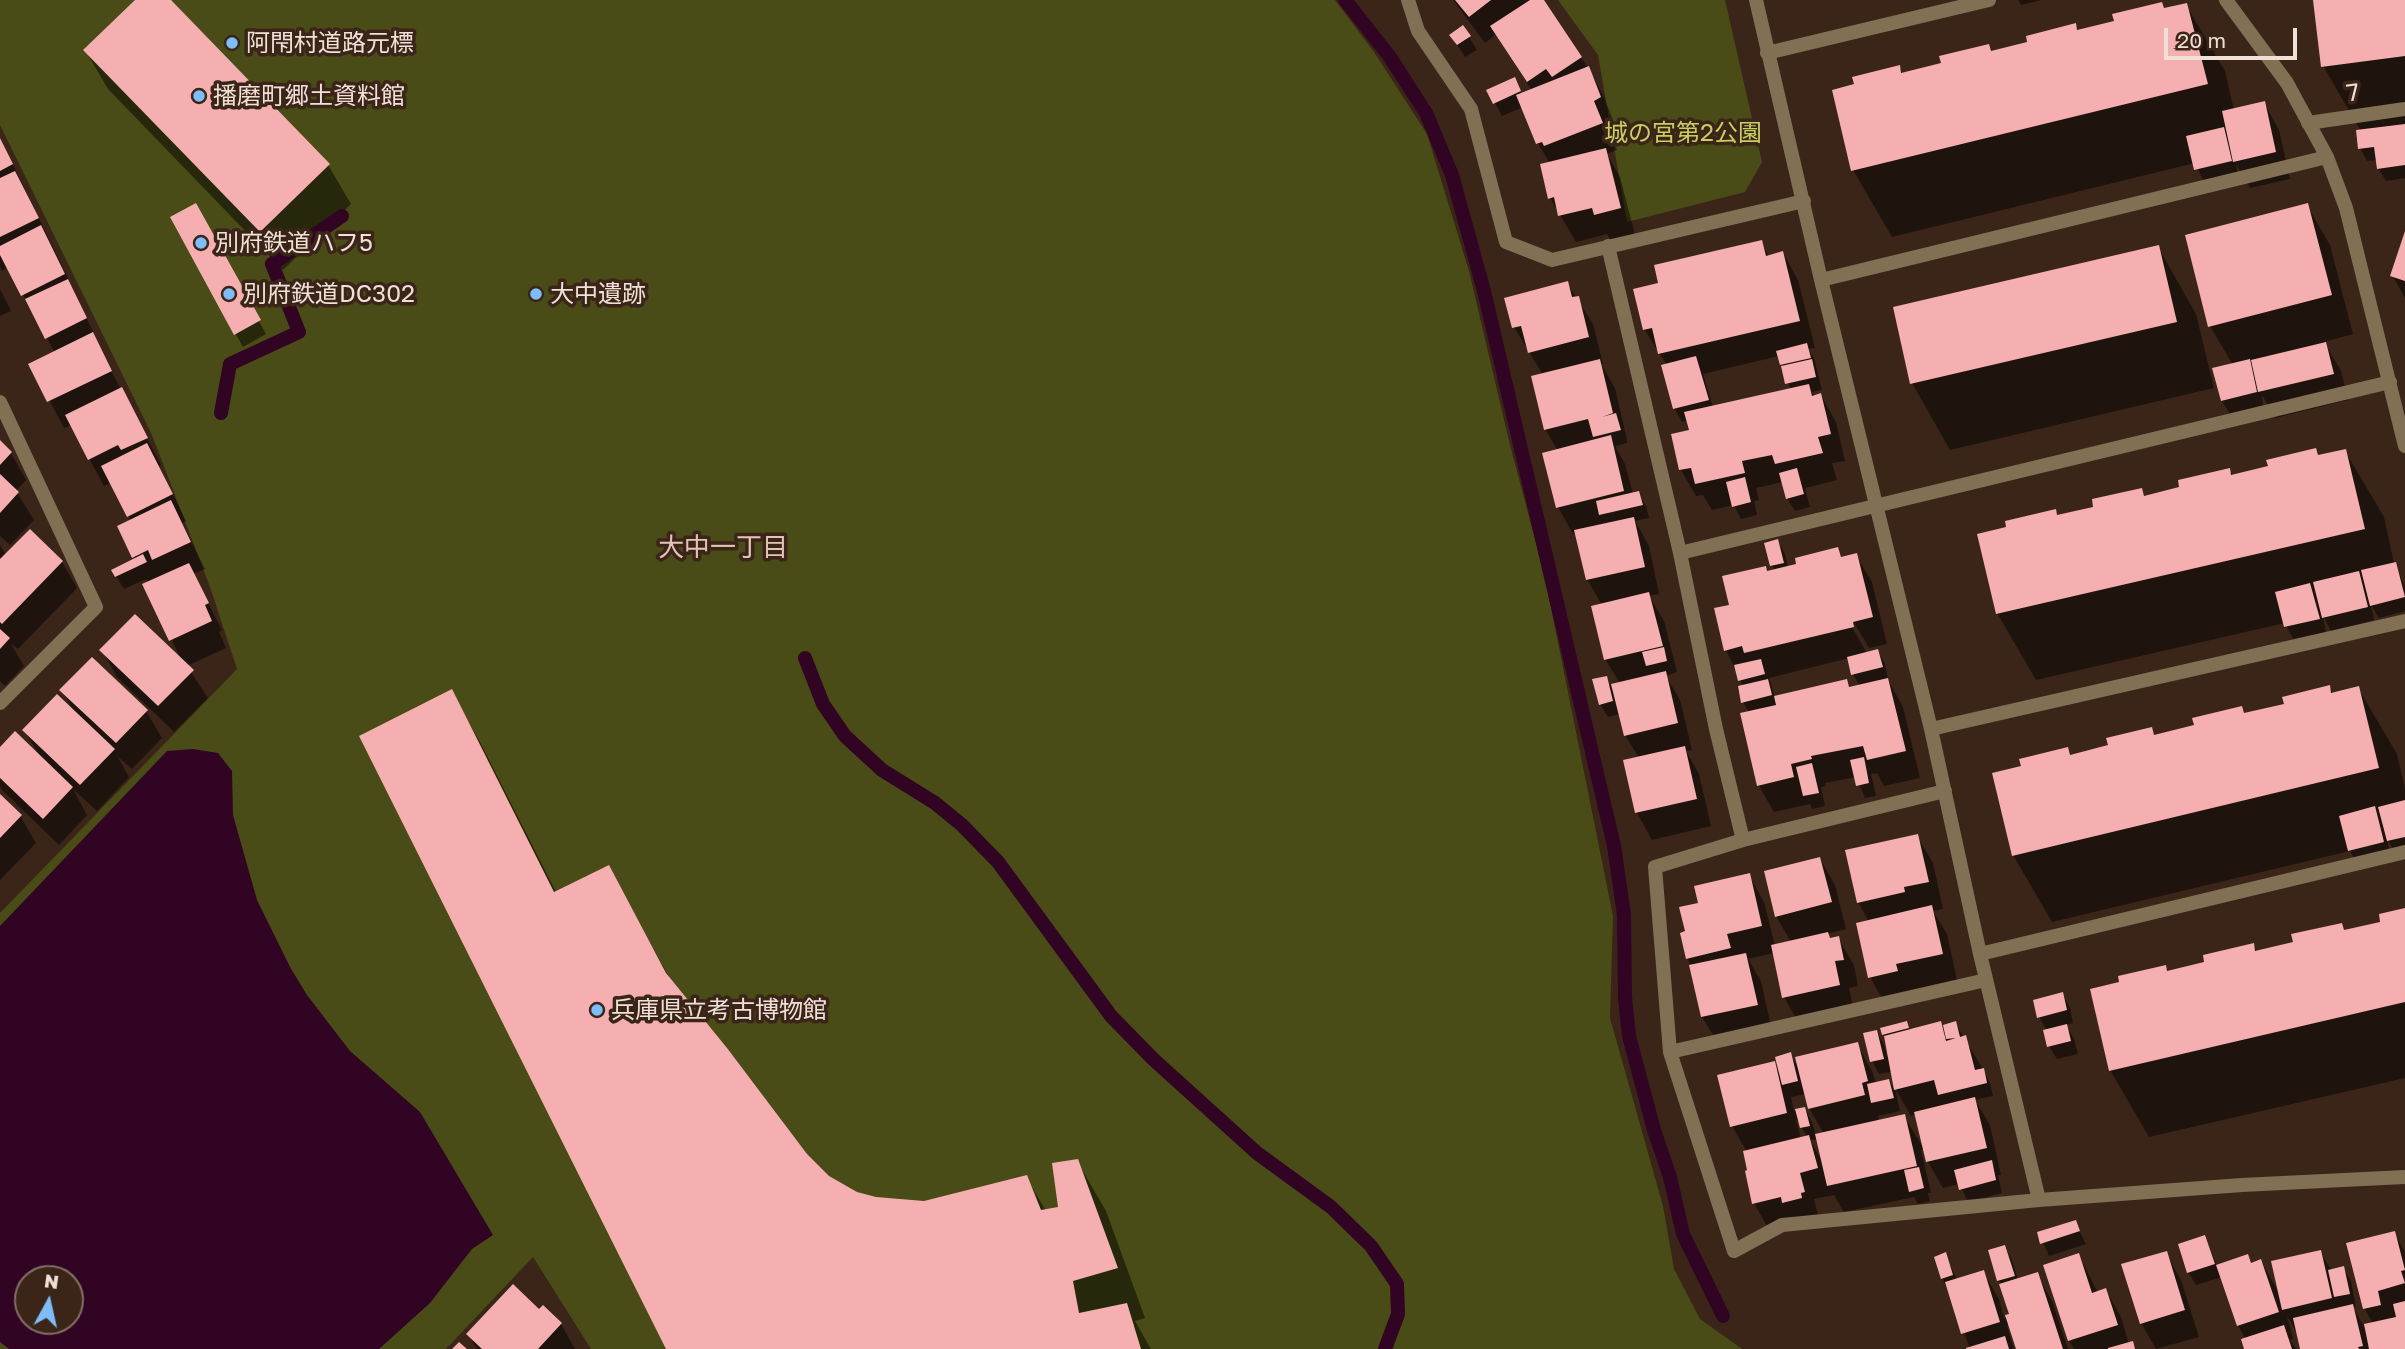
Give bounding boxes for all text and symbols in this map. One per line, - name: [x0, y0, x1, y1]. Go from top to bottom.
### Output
- scale bar: [2167, 14, 2300, 58]
- text: 20 m: [2177, 27, 2226, 53]
- place label: 阿閇村道路元標: [246, 29, 414, 57]
- marker: 阿閇村道路元標: [224, 35, 240, 51]
- street label: 7: [2345, 78, 2361, 108]
- place label: 播磨町郷土資料館: [213, 82, 405, 110]
- marker: 播磨町郷土資料館: [191, 88, 207, 104]
- park label: 城の宮第2公園: [1604, 119, 1762, 147]
- place label: 別府鉄道ハフ5: [215, 229, 373, 257]
- marker: 別府鉄道ハフ5: [193, 235, 209, 251]
- place label: 別府鉄道DC302: [243, 280, 415, 308]
- place label: 大中遺跡: [550, 280, 646, 308]
- marker: 別府鉄道DC302: [221, 286, 237, 302]
- marker: 大中遺跡: [528, 286, 544, 302]
- district label: 大中一丁目: [658, 532, 788, 564]
- place label: 兵庫県立考古博物館: [611, 996, 827, 1024]
- marker: 兵庫県立考古博物館: [589, 1002, 605, 1018]
- north arrow: [14, 1265, 84, 1335]
- text: N: [43, 1268, 60, 1293]

